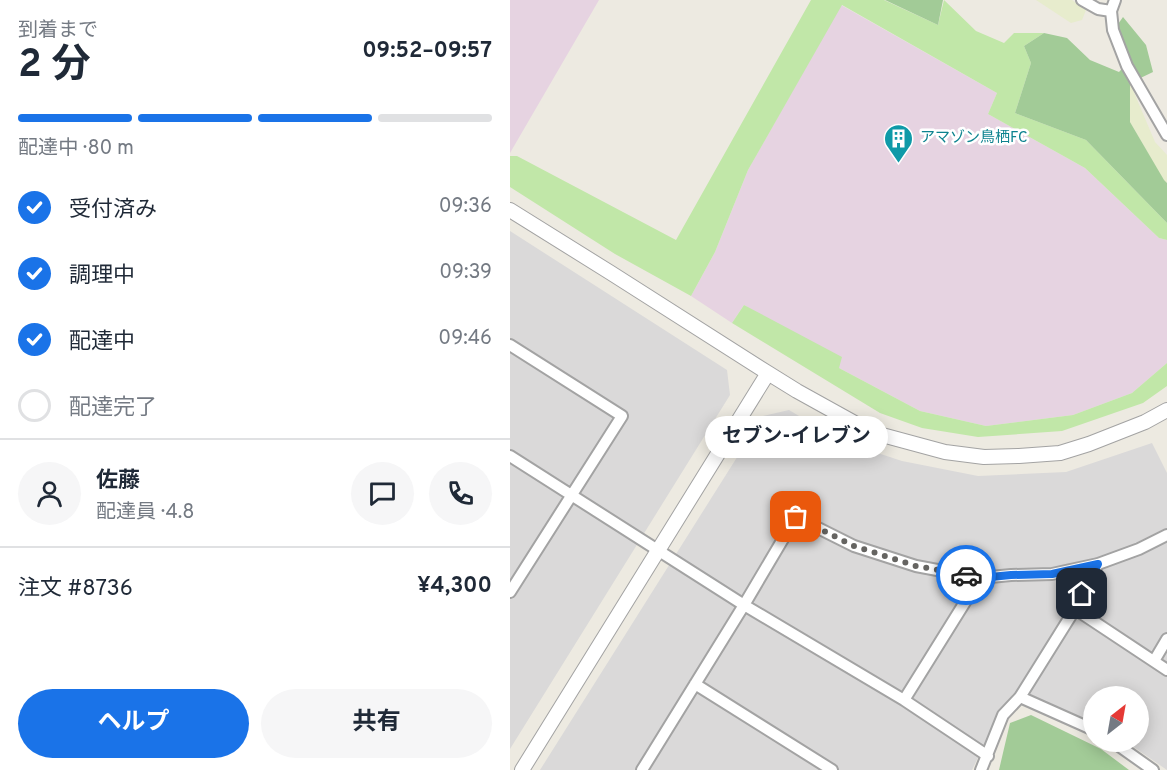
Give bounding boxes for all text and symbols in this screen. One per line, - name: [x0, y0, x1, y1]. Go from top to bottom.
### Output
- text: 到着まで: [18, 18, 98, 44]
- text: 09:52–09:57: [362, 38, 492, 65]
- text: 2 分: [18, 42, 91, 91]
- building icon: アマゾン鳥栖FC: [883, 122, 915, 164]
- place label: アマゾン鳥栖FC: [920, 129, 1028, 148]
- text: 配達中 · 80 m: [18, 136, 134, 162]
- icon: check: [18, 191, 51, 224]
- text: 09:36: [439, 194, 492, 220]
- text: 受付済み: [69, 197, 157, 224]
- icon: check: [18, 257, 51, 290]
- text: 09:39: [439, 260, 492, 286]
- text: 調理中: [69, 263, 135, 290]
- icon: check: [18, 323, 51, 356]
- text: 09:46: [438, 326, 492, 352]
- text: 配達中: [69, 329, 135, 356]
- text: 配達完了: [69, 395, 157, 422]
- callout: セブン-イレブン: [704, 415, 888, 457]
- text: セブン-イレブン: [722, 424, 871, 450]
- button: person: [18, 462, 81, 525]
- button: chat: [351, 462, 414, 525]
- button: phone: [429, 462, 492, 525]
- text: 佐藤: [96, 468, 140, 495]
- pin: [770, 491, 821, 542]
- text: 配達員 · 4.8: [96, 500, 195, 526]
- icon: bag: [779, 500, 812, 533]
- courier: [936, 545, 996, 605]
- icon: car: [950, 559, 983, 592]
- pin: [1056, 568, 1107, 619]
- text: ¥4,300: [417, 573, 492, 600]
- text: 注文 #8736: [18, 576, 133, 603]
- icon: home: [1065, 577, 1098, 610]
- north arrow: [1083, 686, 1149, 752]
- map controls: [1083, 686, 1149, 752]
- button: ヘルプ: [18, 689, 249, 758]
- button: 共有: [261, 689, 492, 758]

